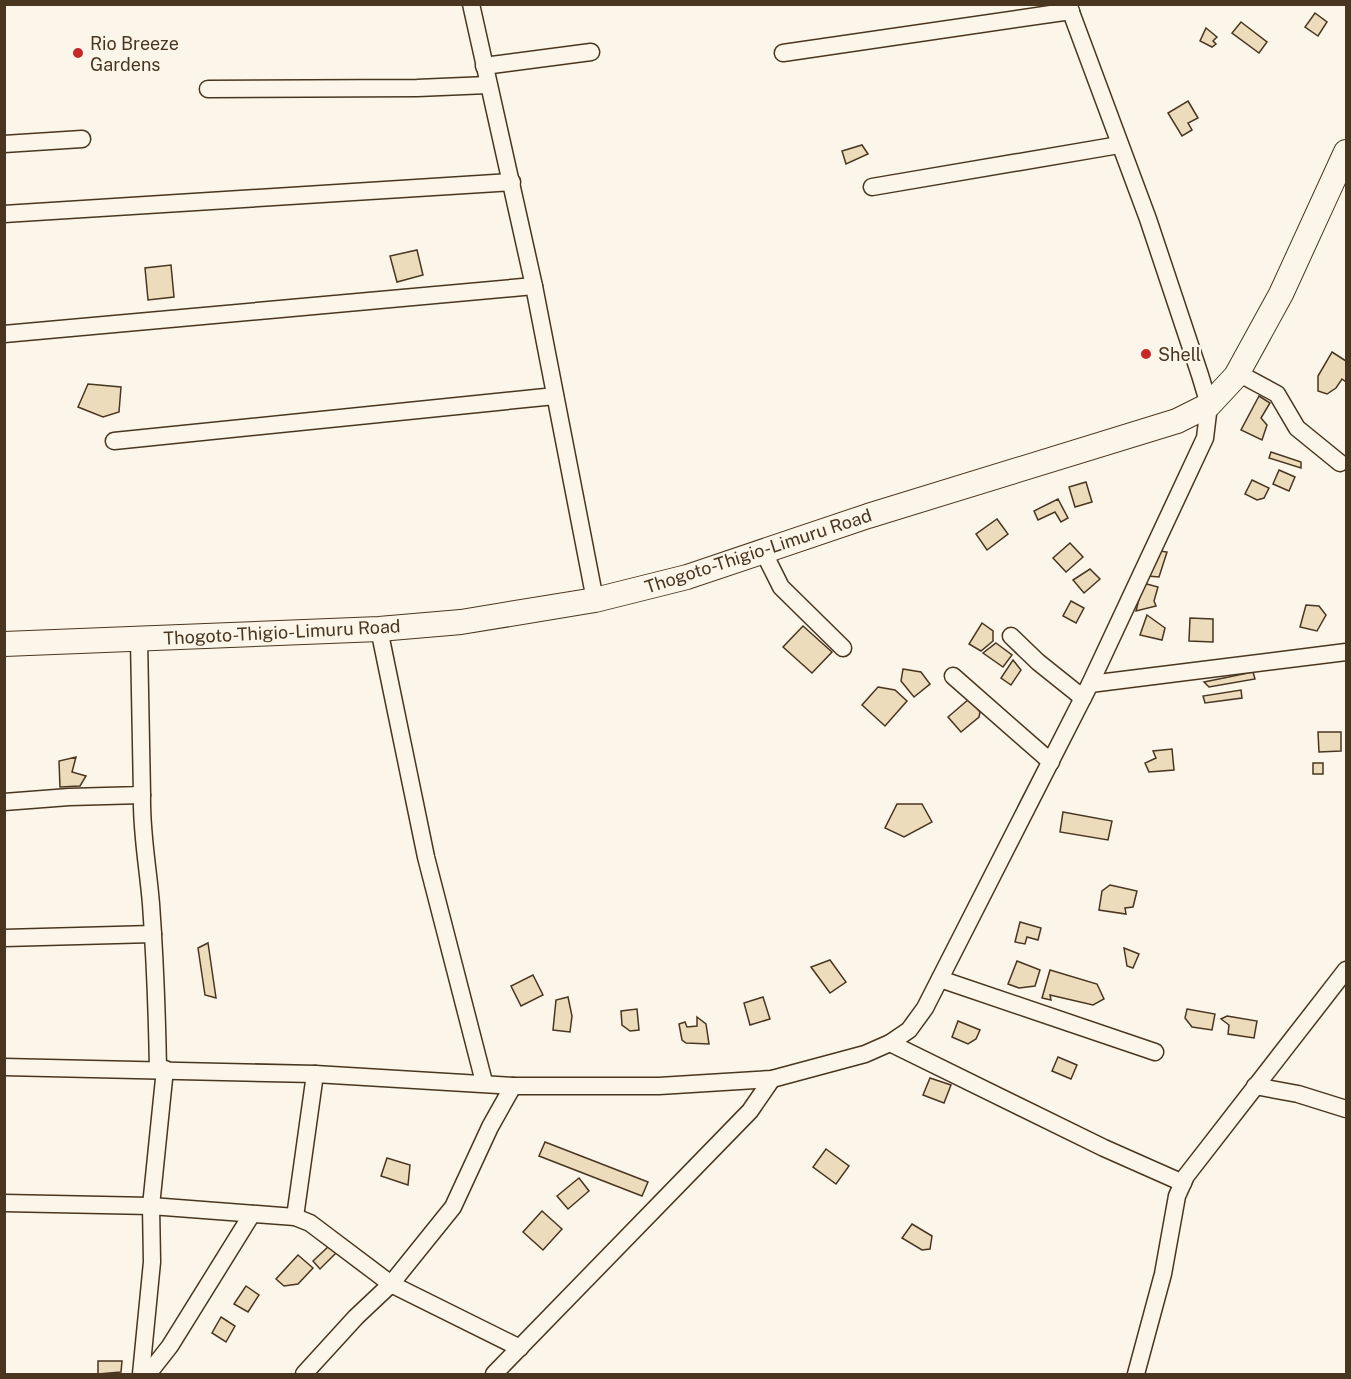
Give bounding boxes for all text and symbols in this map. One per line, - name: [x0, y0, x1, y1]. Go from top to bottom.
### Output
- place label: Rio Breeze Gardens: [90, 33, 179, 75]
- marker: Rio Breeze Gardens: [71, 46, 85, 60]
- place label: Shell: [1158, 344, 1201, 365]
- marker: Shell: [1139, 347, 1153, 361]
- street label: Thogoto-Thigio-Limuru Road: [642, 504, 874, 598]
- street label: Thogoto-Thigio-Limuru Road: [163, 615, 401, 649]

